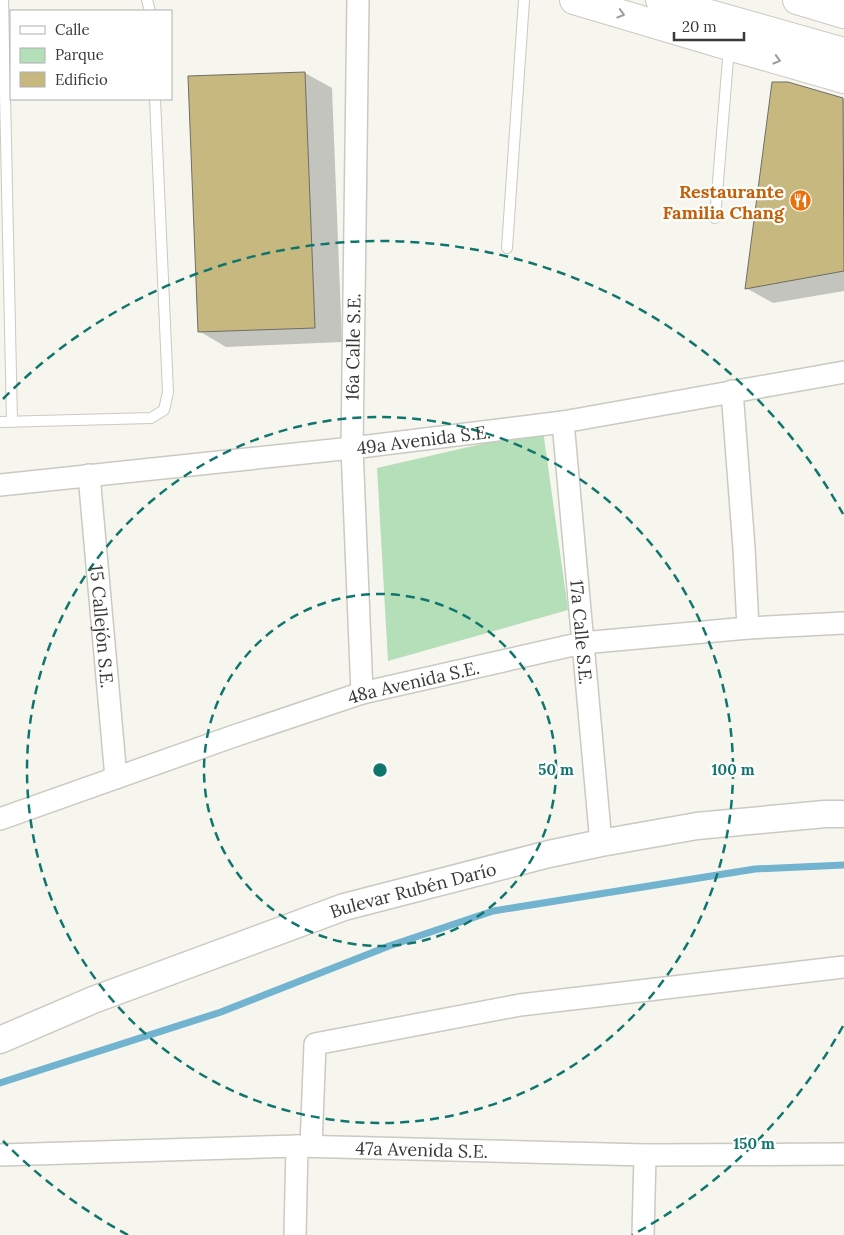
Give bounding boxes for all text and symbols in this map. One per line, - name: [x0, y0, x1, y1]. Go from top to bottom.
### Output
- one-way arrow: [616, 8, 625, 18]
- legend: [10, 10, 172, 100]
- scale bar: [674, 10, 744, 42]
- text: 20 m: [682, 17, 717, 36]
- text: Calle: [55, 20, 90, 39]
- text: Parque: [55, 45, 104, 64]
- one-way arrow: [772, 54, 781, 64]
- text: Edificio: [55, 70, 108, 89]
- place label: Restaurante Familia Chang: [662, 180, 785, 224]
- restaurant icon: Restaurante Familia Chang: [788, 189, 812, 213]
- street label: 16a Calle S.E.: [341, 293, 365, 401]
- street label: 49a Avenida S.E.: [355, 420, 492, 459]
- street label: 15 Callejón S.E.: [86, 564, 119, 689]
- street label: 17a Calle S.E.: [566, 579, 598, 686]
- street label: 48a Avenida S.E.: [344, 655, 482, 709]
- text: 50 m: [538, 760, 574, 779]
- text: 100 m: [712, 760, 755, 779]
- centre of rings: [371, 761, 389, 779]
- street label: Bulevar Rubén Darío: [326, 857, 499, 923]
- text: 150 m: [733, 1134, 775, 1153]
- street label: 47a Avenida S.E.: [355, 1136, 489, 1162]

